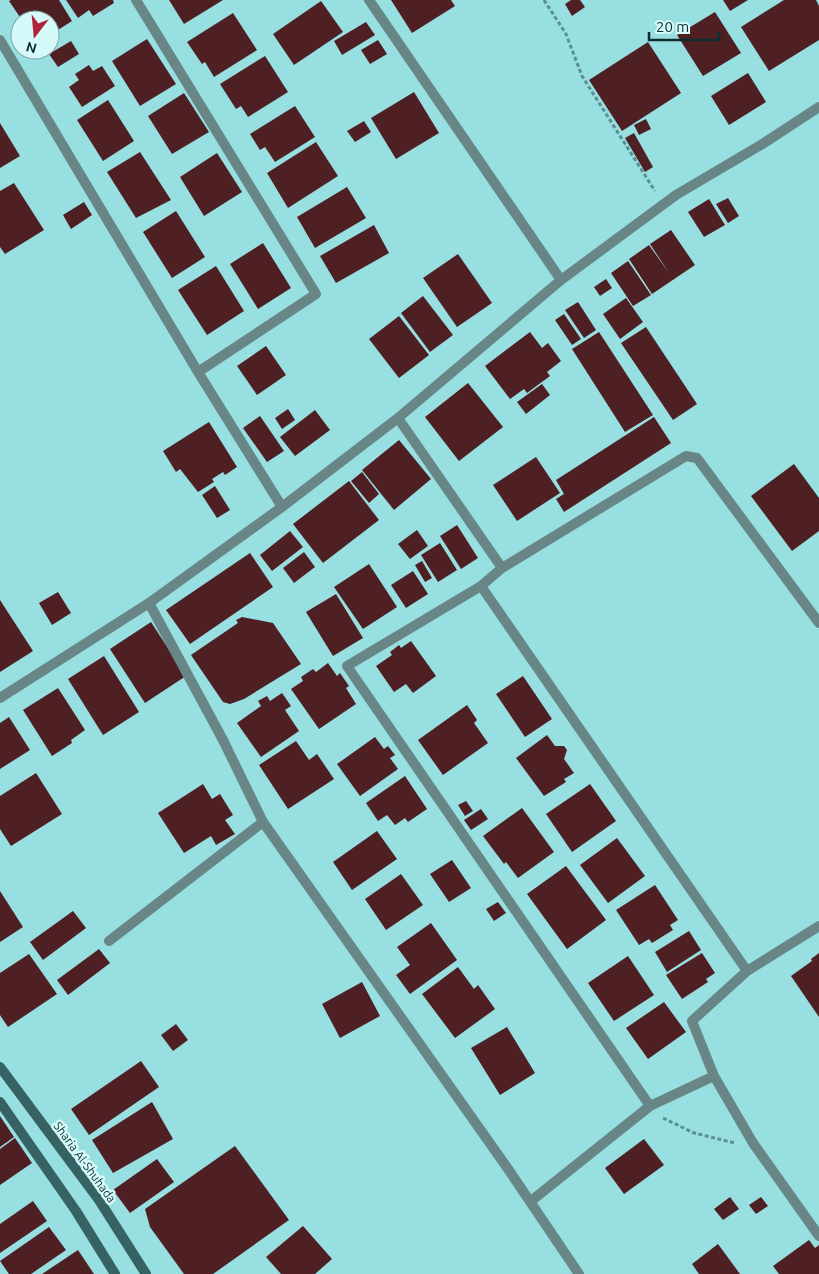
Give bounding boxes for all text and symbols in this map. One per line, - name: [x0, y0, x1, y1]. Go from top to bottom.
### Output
- north arrow: [10, 10, 60, 60]
- scale bar: [649, 10, 719, 42]
- text: 20 m: [656, 18, 689, 35]
- text: N: [24, 38, 39, 57]
- street label: Sharia Al-Shuhada: [51, 1119, 119, 1205]

